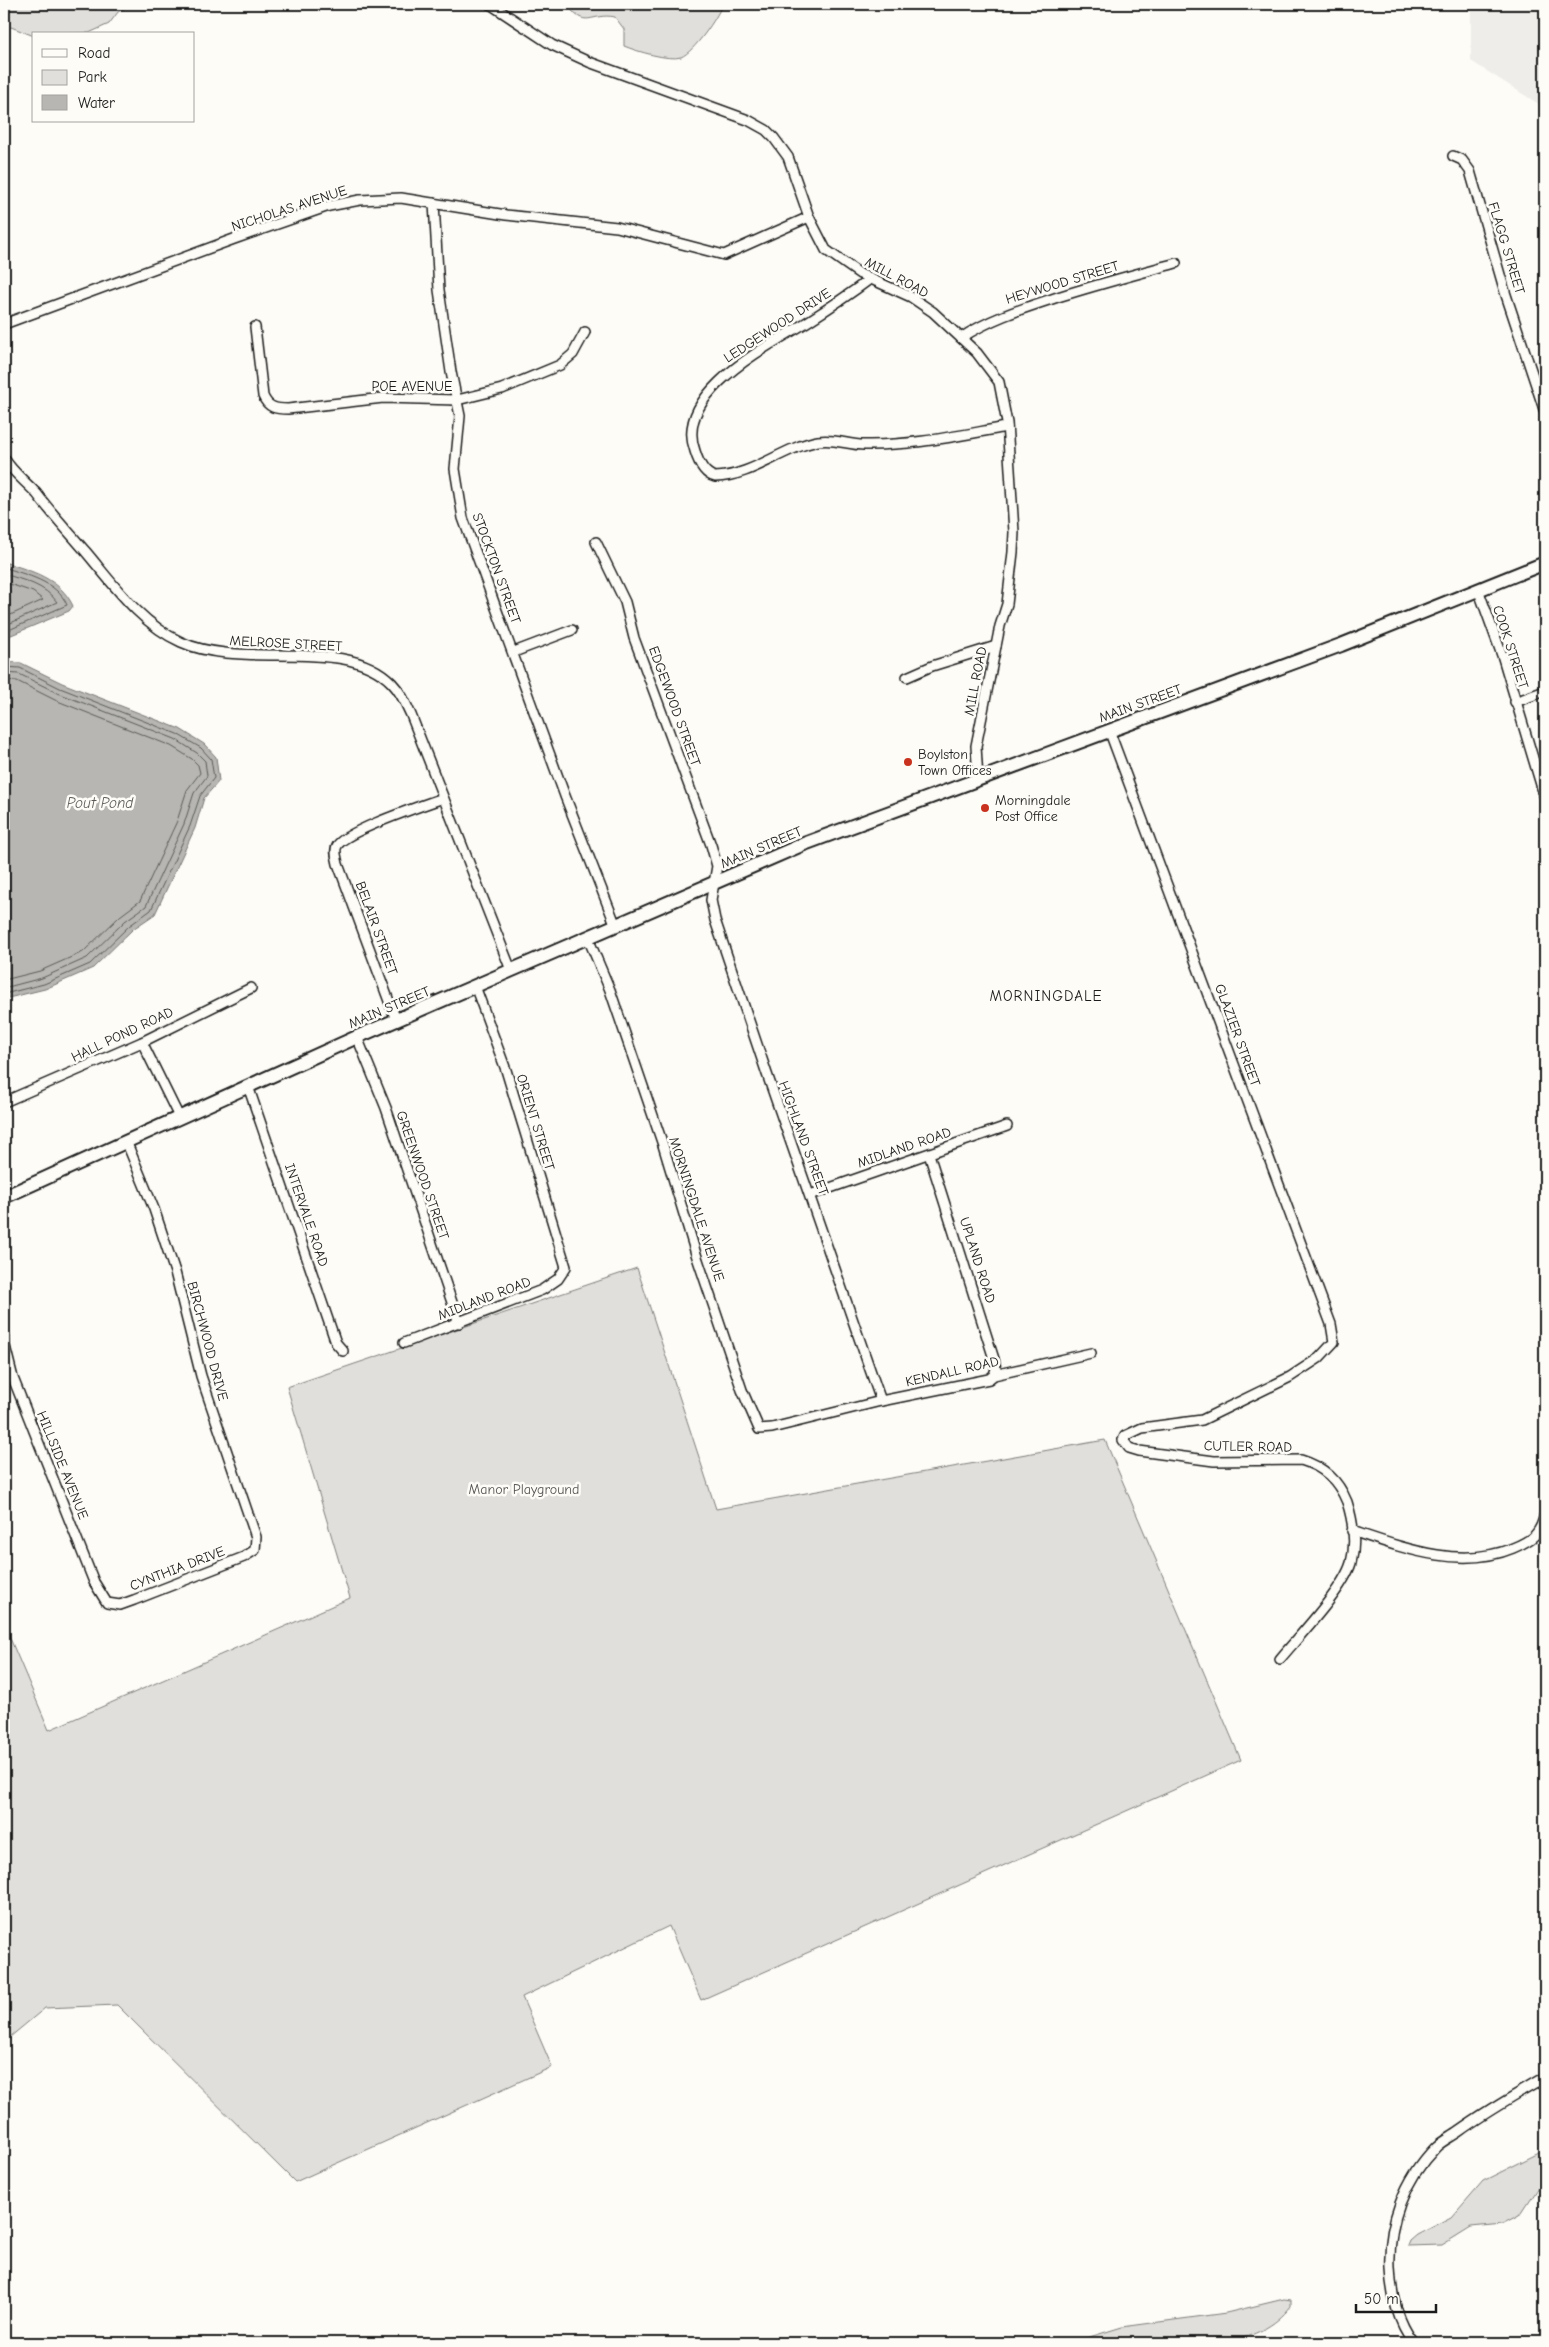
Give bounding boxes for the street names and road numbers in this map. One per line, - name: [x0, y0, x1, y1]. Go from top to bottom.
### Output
- street label: NICHOLAS AVENUE: [229, 182, 349, 235]
- street label: FLAGG STREET: [1484, 200, 1529, 297]
- street label: MILL ROAD: [862, 253, 932, 302]
- street label: HEYWOOD STREET: [1003, 257, 1121, 308]
- street label: LEDGEWOOD DRIVE: [720, 284, 834, 366]
- street label: POE AVENUE: [372, 378, 452, 395]
- street label: STOCKTON STREET: [469, 510, 525, 627]
- street label: COOK STREET: [1489, 603, 1532, 692]
- street label: MELROSE STREET: [229, 632, 343, 655]
- street label: EDGEWOOD STREET: [645, 644, 704, 769]
- street label: MILL ROAD: [960, 645, 991, 717]
- street label: MAIN STREET: [1096, 680, 1185, 726]
- street label: MAIN STREET: [718, 822, 805, 872]
- street label: BELAIR STREET: [352, 879, 402, 978]
- street label: MAIN STREET: [346, 982, 433, 1032]
- street label: GLAZIER STREET: [1211, 982, 1264, 1089]
- street label: HALL POND ROAD: [68, 1003, 176, 1066]
- street label: ORIENT STREET: [513, 1072, 558, 1173]
- street label: HIGHLAND STREET: [775, 1079, 832, 1198]
- street label: GREENWOOD STREET: [392, 1109, 453, 1242]
- street label: MIDLAND ROAD: [855, 1123, 953, 1171]
- street label: MORNINGDALE AVENUE: [665, 1135, 728, 1284]
- street label: INTERVALE ROAD: [281, 1161, 332, 1269]
- street label: UPLAND ROAD: [956, 1215, 1000, 1306]
- street label: MIDLAND ROAD: [435, 1273, 533, 1324]
- street label: BIRCHWOOD DRIVE: [183, 1280, 232, 1403]
- street label: KENDALL ROAD: [904, 1352, 1001, 1390]
- street label: HILLSIDE AVENUE: [33, 1408, 92, 1522]
- street label: CUTLER ROAD: [1204, 1437, 1292, 1456]
- street label: CYNTHIA DRIVE: [127, 1543, 227, 1594]

